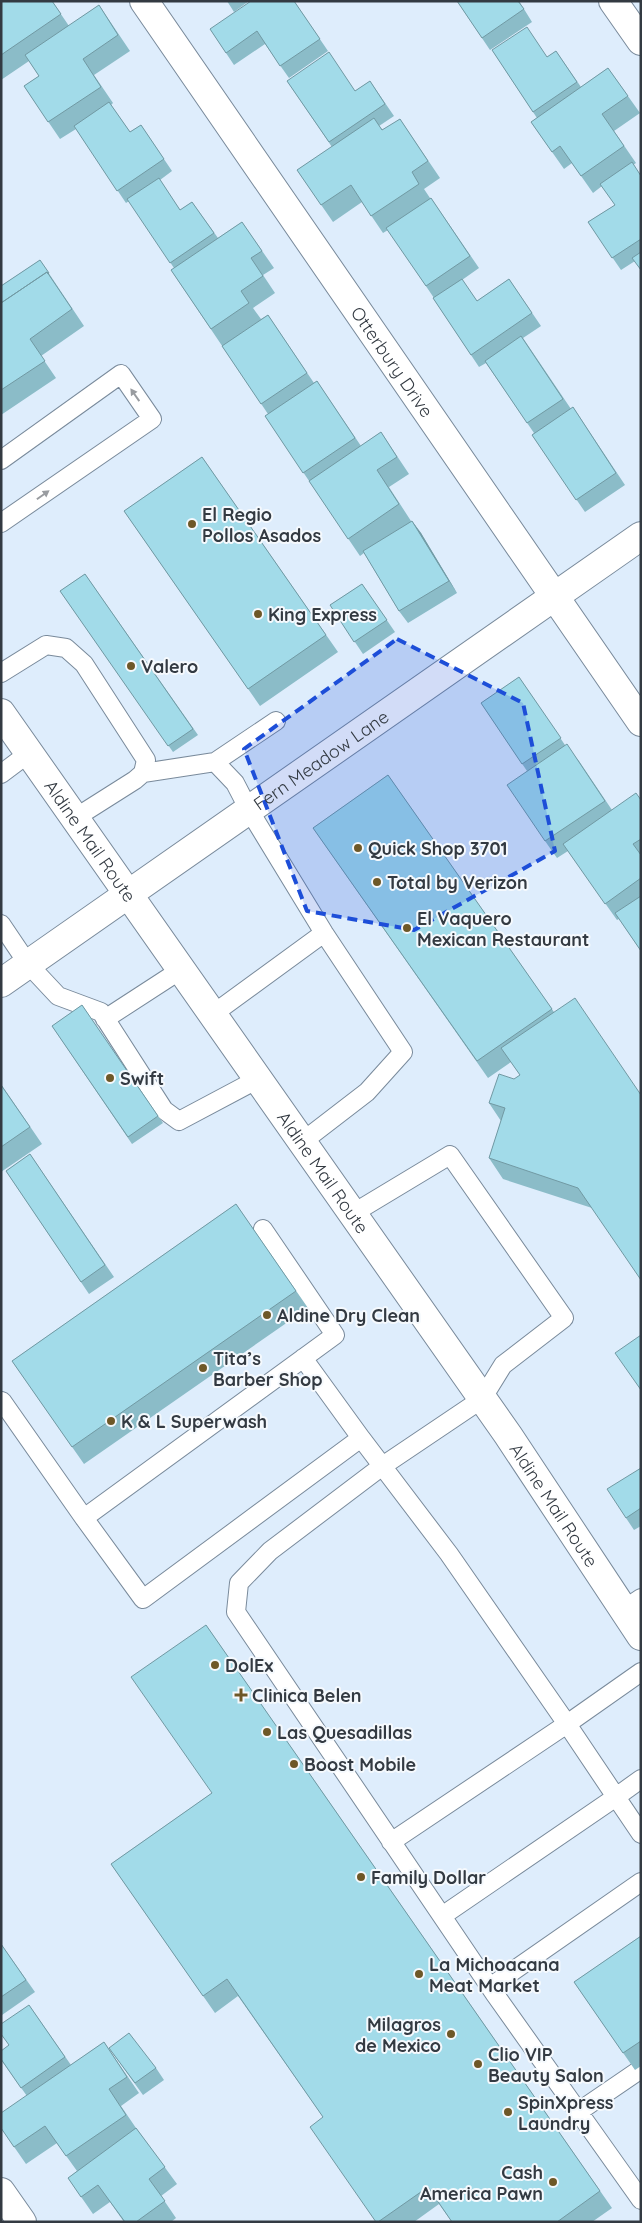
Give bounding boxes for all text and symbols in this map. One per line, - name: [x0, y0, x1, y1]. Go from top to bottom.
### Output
- street label: Otterbury Drive: [346, 302, 439, 422]
- one-way arrow: [130, 388, 140, 402]
- one-way arrow: [36, 490, 49, 500]
- place label: El Regio Pollos Asados: [202, 503, 322, 547]
- marker: El Regio Pollos Asados: [186, 518, 198, 530]
- place label: King Express: [268, 603, 377, 626]
- marker: King Express: [252, 608, 264, 620]
- place label: Valero: [141, 655, 198, 678]
- marker: Valero: [125, 660, 137, 672]
- street label: Fern Meadow Lane: [249, 705, 393, 815]
- street label: Aldine Mail Route: [40, 775, 141, 906]
- place label: Quick Shop 3701: [368, 837, 508, 860]
- marker: Quick Shop 3701: [352, 842, 364, 854]
- place label: Total by Verizon: [387, 871, 528, 894]
- marker: Total by Verizon: [371, 876, 383, 888]
- place label: El Vaquero Mexican Restaurant: [417, 907, 589, 951]
- marker: El Vaquero Mexican Restaurant: [401, 922, 413, 934]
- place label: Swift: [120, 1067, 164, 1090]
- marker: Swift: [104, 1072, 116, 1084]
- street label: Aldine Mail Route: [273, 1107, 374, 1238]
- place label: Aldine Dry Clean: [277, 1304, 420, 1327]
- marker: Aldine Dry Clean: [261, 1309, 273, 1321]
- place label: Tita’s Barber Shop: [213, 1347, 323, 1391]
- marker: Tita’s Barber Shop: [197, 1362, 209, 1374]
- place label: K & L Superwash: [121, 1410, 267, 1433]
- marker: K & L Superwash: [105, 1415, 117, 1427]
- street label: Aldine Mail Route: [505, 1438, 604, 1571]
- place label: DolEx: [225, 1654, 273, 1677]
- marker: DolEx: [209, 1659, 221, 1671]
- place label: Clinica Belen: [252, 1684, 362, 1707]
- marker: Clinica Belen: [234, 1688, 248, 1702]
- place label: Las Quesadillas: [277, 1721, 413, 1744]
- marker: Las Quesadillas: [261, 1726, 273, 1738]
- place label: Boost Mobile: [304, 1753, 416, 1776]
- marker: Boost Mobile: [288, 1758, 300, 1770]
- place label: Family Dollar: [371, 1866, 486, 1889]
- marker: Family Dollar: [355, 1871, 367, 1883]
- place label: La Michoacana Meat Market: [429, 1953, 560, 1997]
- marker: La Michoacana Meat Market: [413, 1968, 425, 1980]
- place label: Milagros de Mexico: [355, 2013, 441, 2057]
- marker: Milagros de Mexico: [445, 2028, 457, 2040]
- place label: Clio VIP Beauty Salon: [488, 2043, 604, 2087]
- marker: Clio VIP Beauty Salon: [472, 2058, 484, 2070]
- place label: SpinXpress Laundry: [518, 2091, 614, 2135]
- marker: SpinXpress Laundry: [502, 2106, 514, 2118]
- place label: Cash America Pawn: [420, 2161, 543, 2205]
- marker: Cash America Pawn: [547, 2176, 559, 2188]

